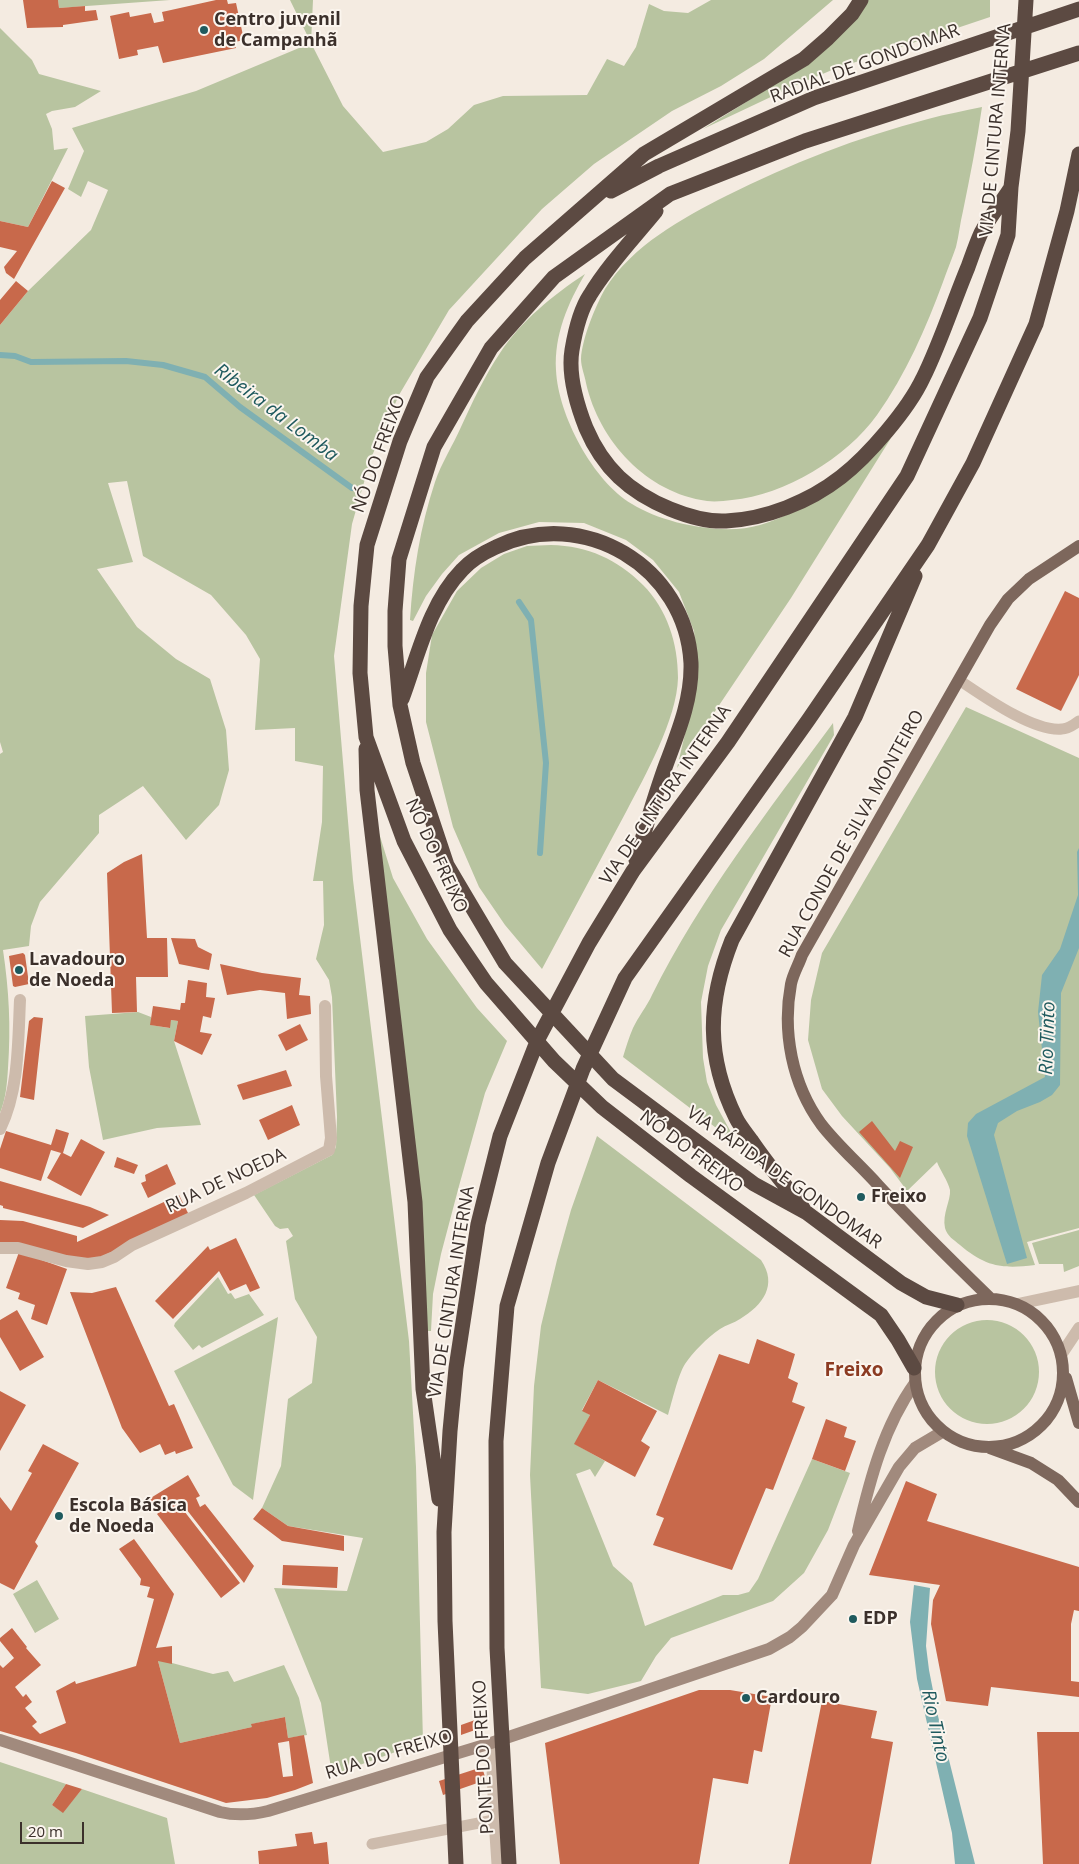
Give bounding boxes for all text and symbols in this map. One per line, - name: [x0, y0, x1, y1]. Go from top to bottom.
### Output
- place label: Centro juvenil de Campanhã: [214, 9, 341, 52]
- street label: RADIAL DE GONDOMAR: [767, 20, 963, 108]
- street label: VIA DE CINTURA INTERNA: [976, 22, 1016, 238]
- marker: Centro juvenil de Campanhã: [198, 24, 210, 36]
- water label: Ribeira da Lomba: [210, 359, 342, 467]
- street label: NÓ DO FREIXO: [348, 392, 410, 516]
- street label: VIA DE CINTURA INTERNA: [596, 701, 736, 889]
- street label: RUA CONDE DE SILVA MONTEIRO: [775, 707, 929, 961]
- street label: NÓ DO FREIXO: [400, 795, 472, 917]
- place label: Lavadouro de Noeda: [29, 949, 125, 992]
- marker: Lavadouro de Noeda: [13, 964, 25, 976]
- water label: Rio Tinto: [1035, 1001, 1061, 1075]
- street label: VIA RÁPIDA DE GONDOMAR: [682, 1102, 886, 1254]
- street label: NÓ DO FREIXO: [635, 1106, 747, 1198]
- street label: RUA DE NOEDA: [163, 1144, 289, 1218]
- street label: VIA DE CINTURA INTERNA: [425, 1185, 479, 1399]
- place label: Freixo: [871, 1186, 927, 1208]
- marker: Freixo: [855, 1191, 867, 1203]
- district label: Freixo: [825, 1360, 883, 1382]
- place label: Escola Básica de Noeda: [69, 1495, 187, 1538]
- marker: Escola Básica de Noeda: [53, 1510, 65, 1522]
- place label: EDP: [863, 1608, 898, 1630]
- marker: EDP: [847, 1613, 859, 1625]
- street label: PONTE DO FREIXO: [469, 1679, 499, 1835]
- place label: Cardouro: [756, 1687, 840, 1709]
- water label: Rio Tinto: [916, 1688, 954, 1764]
- marker: Cardouro: [740, 1692, 752, 1704]
- street label: RUA DO FREIXO: [323, 1725, 455, 1785]
- scale bar: [22, 1812, 86, 1844]
- text: 20 m: [28, 1821, 63, 1841]

